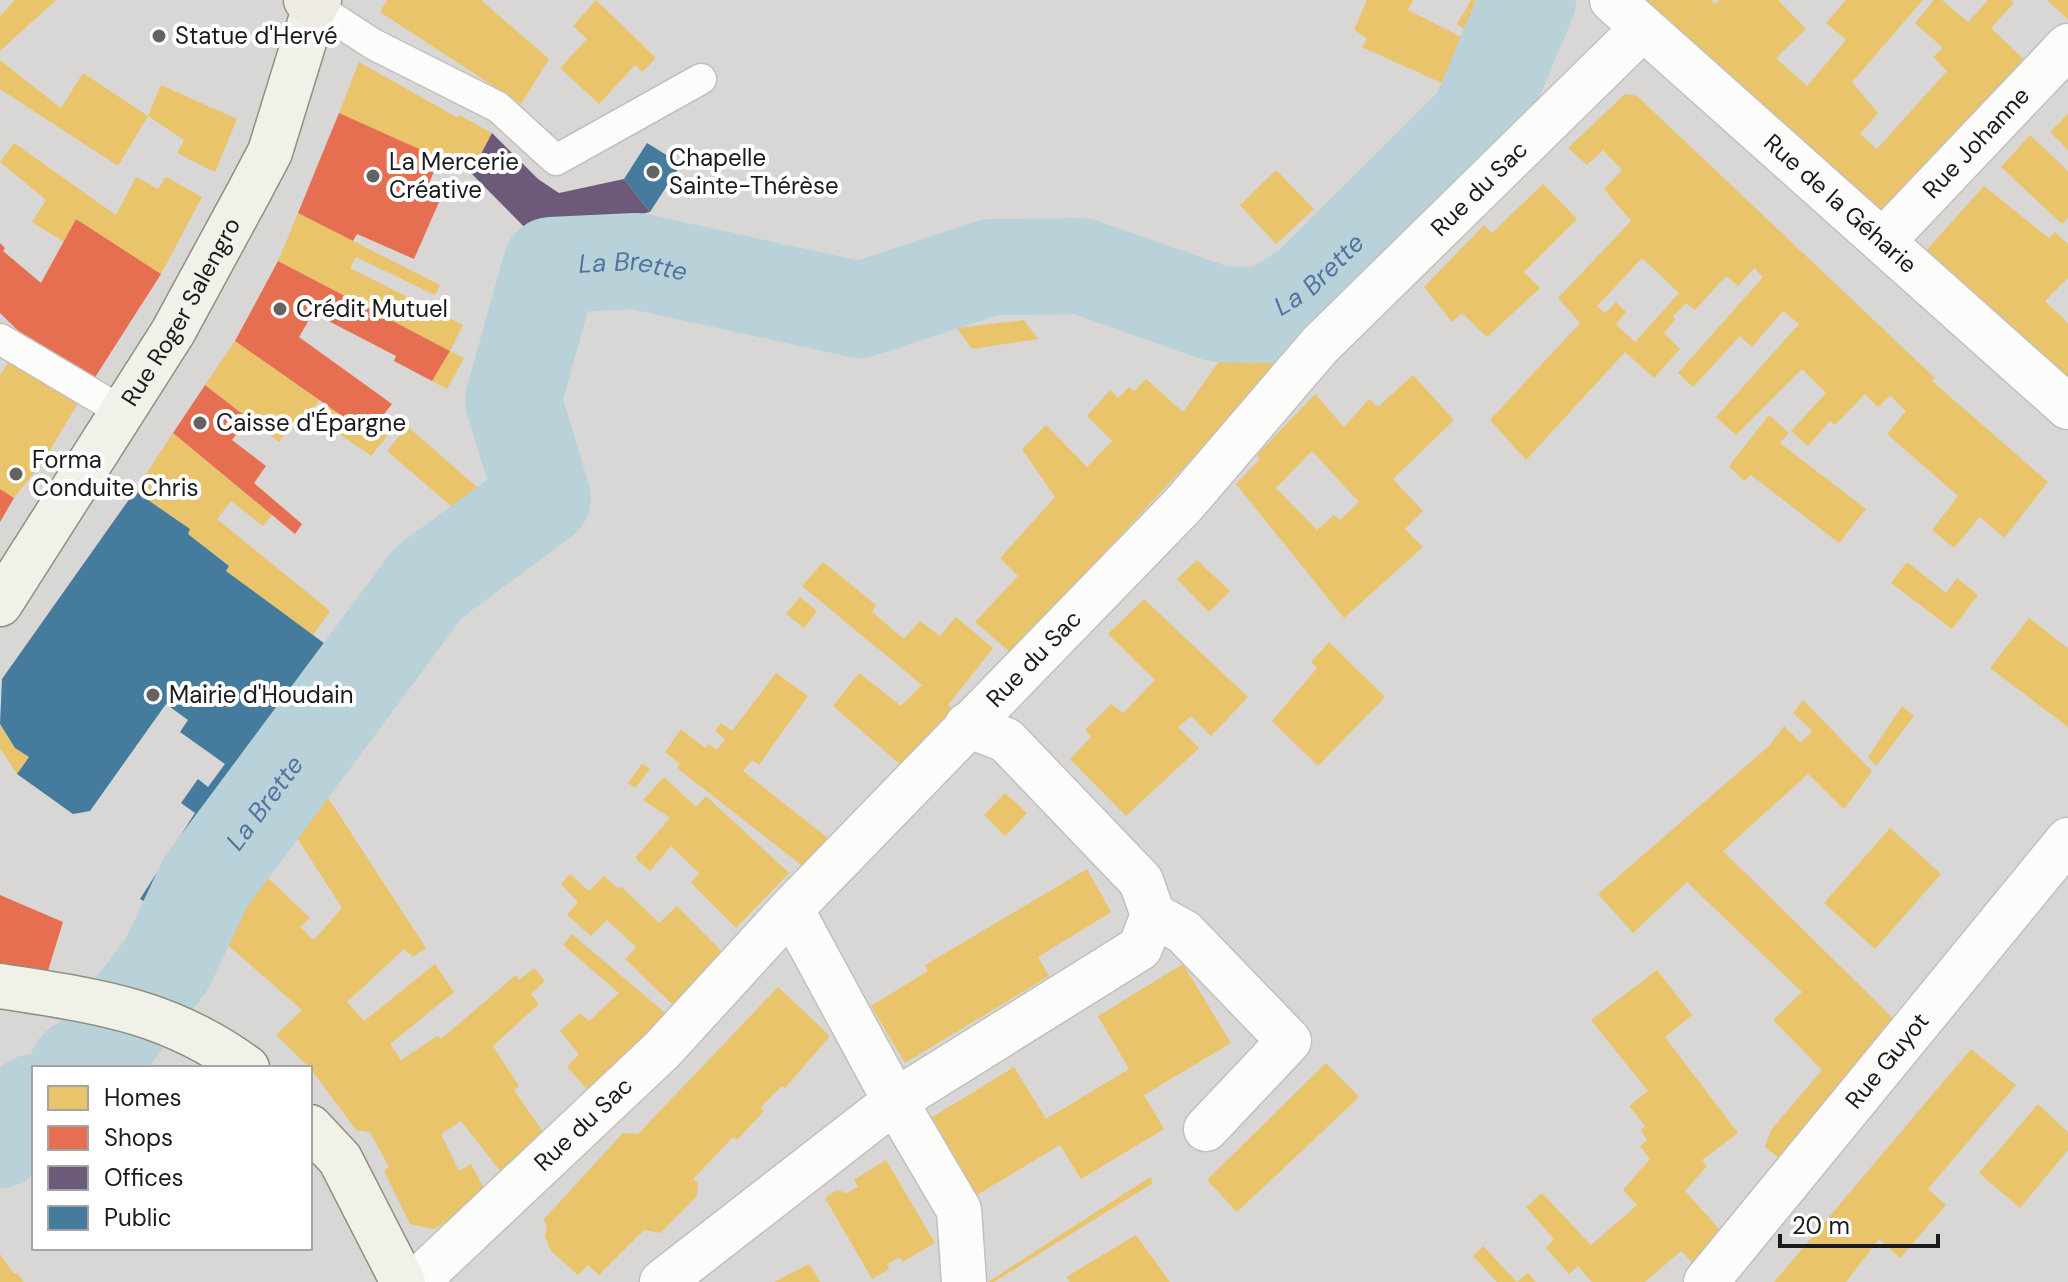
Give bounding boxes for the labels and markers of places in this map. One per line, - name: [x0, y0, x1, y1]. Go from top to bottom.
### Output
- place label: Statue d'Hervé: [175, 20, 338, 51]
- marker: Statue d'Hervé: [150, 27, 168, 45]
- place label: Chapelle Sainte-Thérèse: [669, 142, 839, 201]
- place label: La Mercerie Créative: [389, 146, 519, 205]
- marker: Chapelle Sainte-Thérèse: [644, 163, 662, 181]
- marker: La Mercerie Créative: [364, 167, 382, 185]
- place label: Crédit Mutuel: [296, 293, 448, 324]
- marker: Crédit Mutuel: [271, 300, 289, 318]
- place label: Caisse d'Épargne: [216, 407, 406, 438]
- marker: Caisse d'Épargne: [191, 414, 209, 432]
- place label: Forma Conduite Chris: [32, 444, 199, 503]
- marker: Forma Conduite Chris: [7, 465, 25, 483]
- place label: Mairie d'Houdain: [169, 679, 354, 710]
- marker: Mairie d'Houdain: [144, 686, 162, 704]

